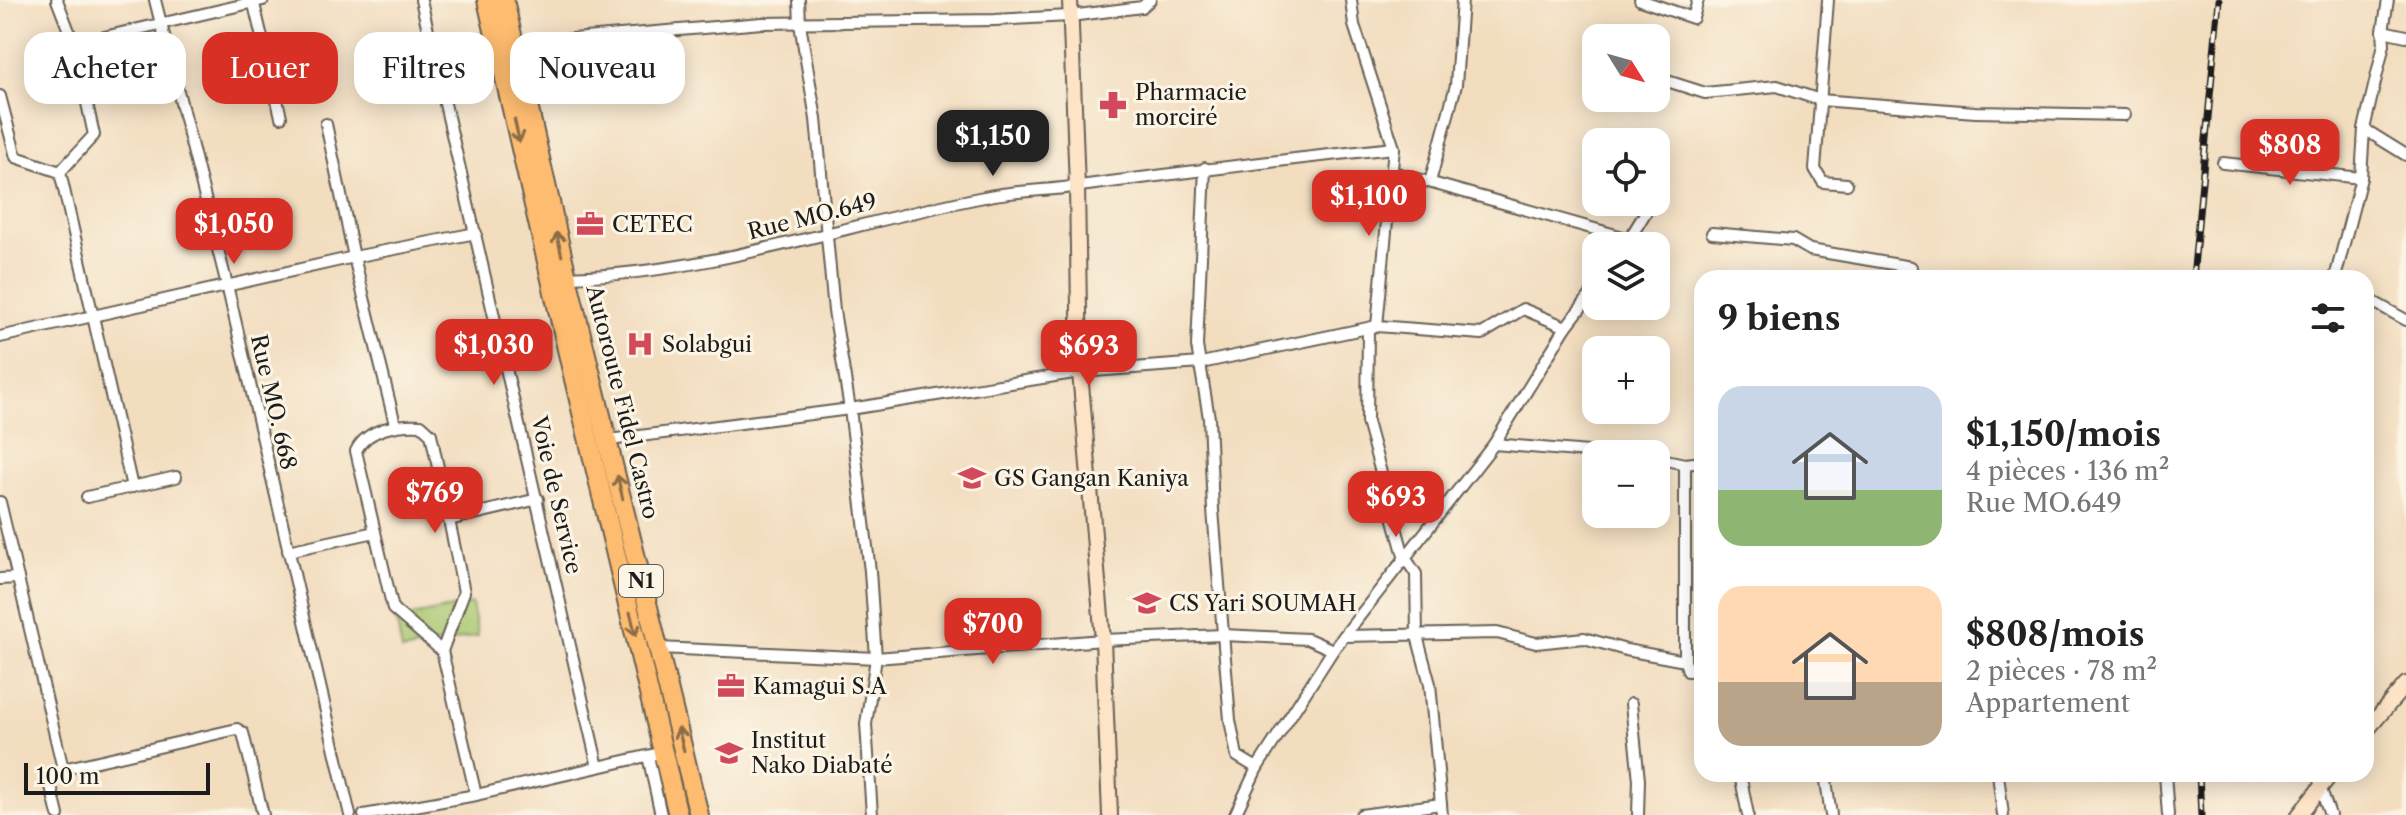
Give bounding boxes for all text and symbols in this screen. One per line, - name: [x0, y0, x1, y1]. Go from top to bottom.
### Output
- north arrow: [1582, 24, 1670, 112]
- map controls: [1582, 24, 1670, 528]
- chip: Acheter: [24, 32, 186, 104]
- chip: Louer: [202, 32, 338, 104]
- chip: Filtres: [354, 32, 494, 104]
- chip: Nouveau: [510, 32, 685, 104]
- place label: Pharmacie morciré: [1135, 79, 1247, 131]
- pharmacy icon: Pharmacie morciré: [1098, 90, 1128, 120]
- pin: $1,150: [928, 110, 1058, 178]
- one-way arrow: [510, 117, 525, 143]
- pin: $808: [2243, 119, 2337, 187]
- text: $1,150: [955, 120, 1031, 152]
- button: locate: [1582, 128, 1670, 216]
- text: $808: [2258, 129, 2322, 161]
- pin: $1,100: [1304, 170, 1434, 238]
- text: $1,100: [1330, 180, 1408, 212]
- street label: Rue MO.649: [745, 187, 879, 246]
- pin: $1,050: [169, 198, 299, 266]
- text: $1,050: [194, 208, 274, 240]
- office icon: CETEC: [575, 209, 605, 239]
- place label: CETEC: [612, 211, 693, 238]
- one-way arrow: [551, 232, 566, 257]
- button: layers: [1582, 232, 1670, 320]
- street label: Autoroute Fidel Castro: [580, 281, 665, 522]
- icon: filters: [2306, 296, 2350, 340]
- text: 9 biens: [1718, 297, 1840, 339]
- pin: $1,030: [429, 319, 559, 387]
- pin: $693: [1042, 320, 1136, 388]
- text: $1,030: [454, 329, 534, 361]
- hospital icon: Solabgui: [625, 329, 655, 359]
- text: $693: [1059, 330, 1119, 362]
- place label: Solabgui: [662, 331, 752, 358]
- street label: Rue MO. 668: [245, 332, 302, 472]
- button: +: [1582, 336, 1670, 424]
- street label: Voie de Service: [525, 413, 588, 577]
- text: $1,150/mois: [1966, 413, 2161, 455]
- icon: home: [1782, 418, 1878, 514]
- button: −: [1582, 440, 1670, 528]
- text: 4 pièces · 136 m²: [1966, 455, 2169, 487]
- school or university icon: GS Gangan Kaniya: [957, 463, 987, 493]
- place label: GS Gangan Kaniya: [994, 465, 1189, 492]
- pin: $769: [388, 467, 482, 535]
- pin: $693: [1349, 471, 1443, 539]
- one-way arrow: [611, 474, 626, 500]
- text: $769: [406, 477, 464, 509]
- text: $693: [1366, 481, 1426, 513]
- text: Rue MO.649: [1966, 487, 2122, 519]
- road number: N1: [619, 565, 663, 597]
- school or university icon: CS Yari SOUMAH: [1132, 588, 1162, 618]
- place label: CS Yari SOUMAH: [1169, 590, 1357, 617]
- pin: $700: [946, 598, 1040, 666]
- text: $700: [962, 608, 1024, 640]
- one-way arrow: [627, 611, 642, 637]
- text: $808/mois: [1966, 613, 2145, 655]
- icon: home: [1782, 618, 1878, 714]
- text: 2 pièces · 78 m²: [1966, 655, 2157, 687]
- office icon: Kamagui S.A: [716, 671, 746, 701]
- place label: Kamagui S.A: [753, 673, 887, 700]
- text: Appartement: [1966, 687, 2130, 719]
- one-way arrow: [673, 727, 688, 753]
- place label: Institut Nako Diabaté: [751, 727, 893, 779]
- school or university icon: Institut Nako Diabaté: [714, 738, 744, 768]
- scale bar: [24, 759, 210, 795]
- text: 100 m: [36, 763, 99, 790]

